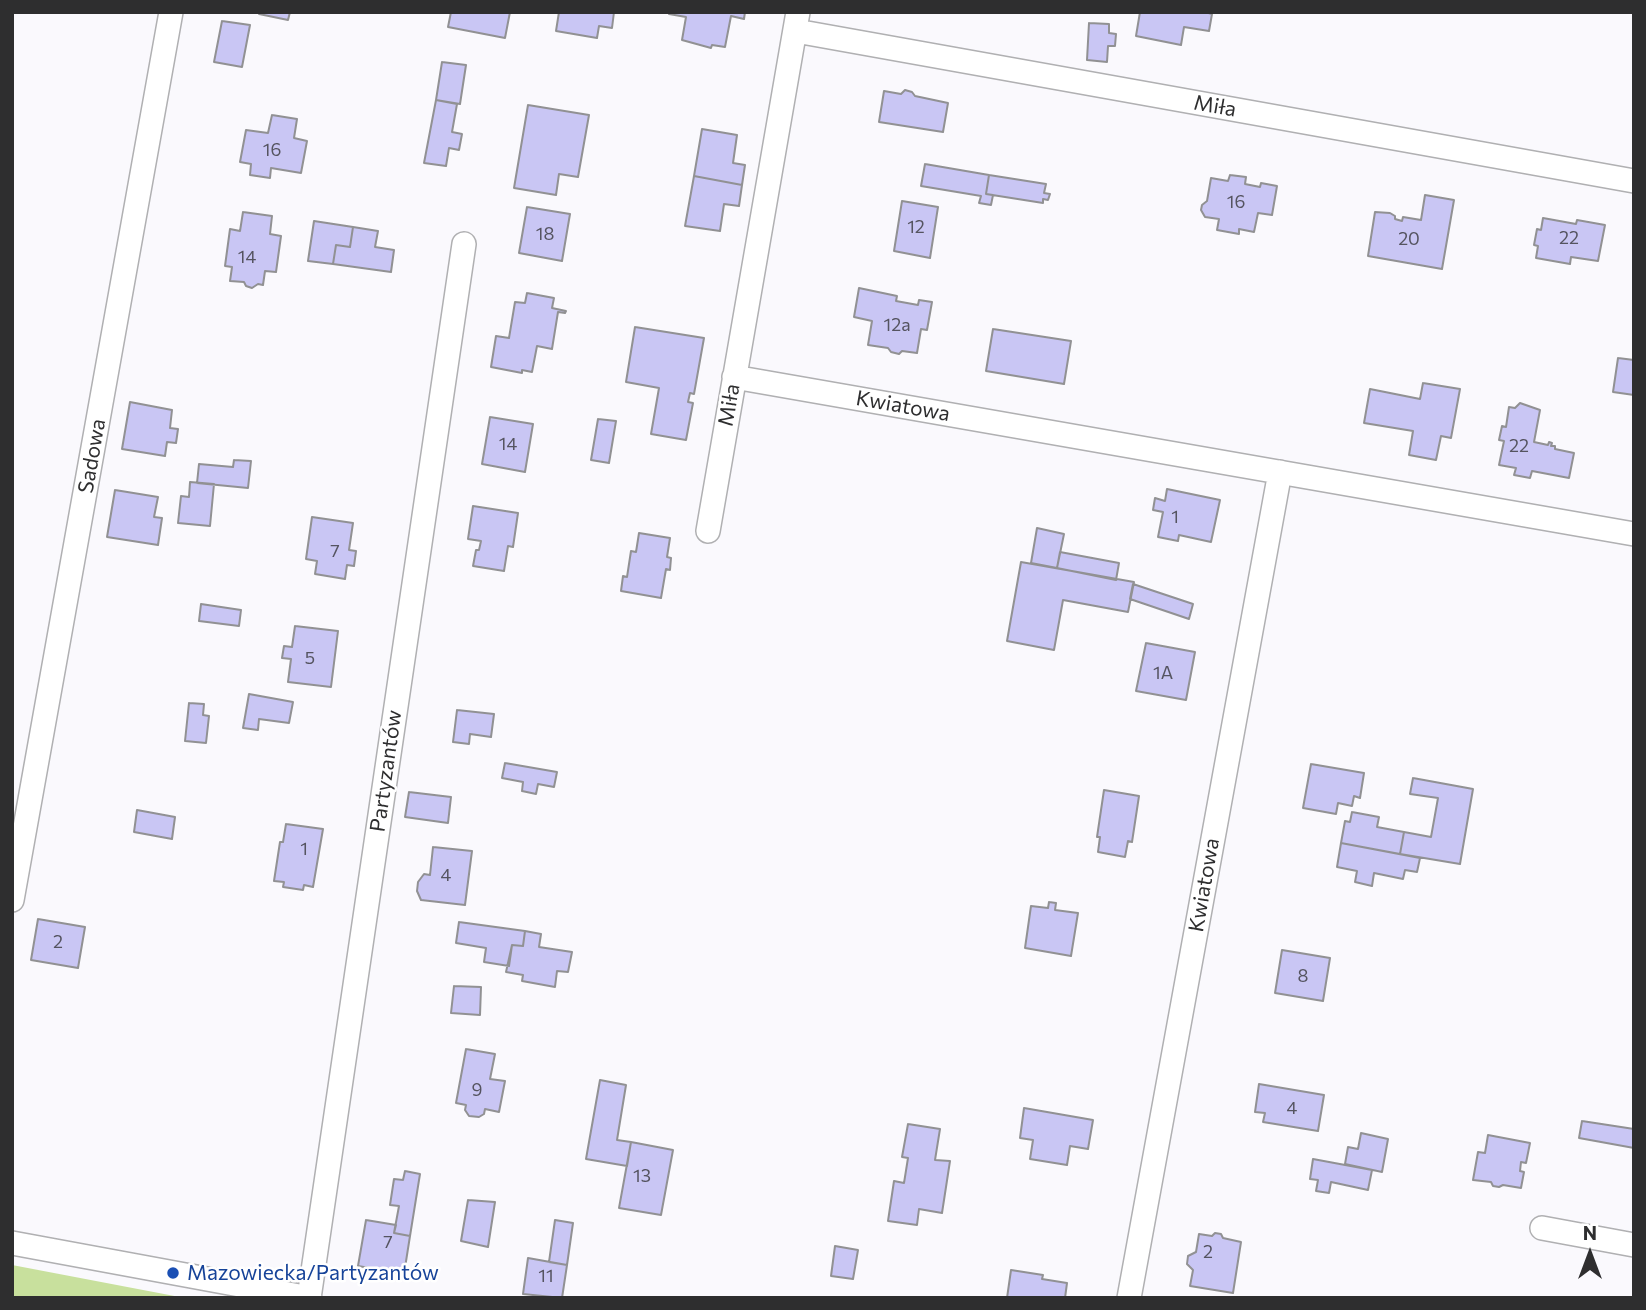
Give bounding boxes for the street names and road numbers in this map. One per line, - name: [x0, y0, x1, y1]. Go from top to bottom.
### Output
- street label: Miła: [1192, 90, 1238, 122]
- street label: Miła: [713, 382, 745, 428]
- street label: Kwiatowa: [854, 385, 952, 427]
- street label: Sadowa: [73, 417, 111, 495]
- street label: Partyzantów: [365, 708, 407, 834]
- street label: Kwiatowa: [1183, 836, 1225, 934]

